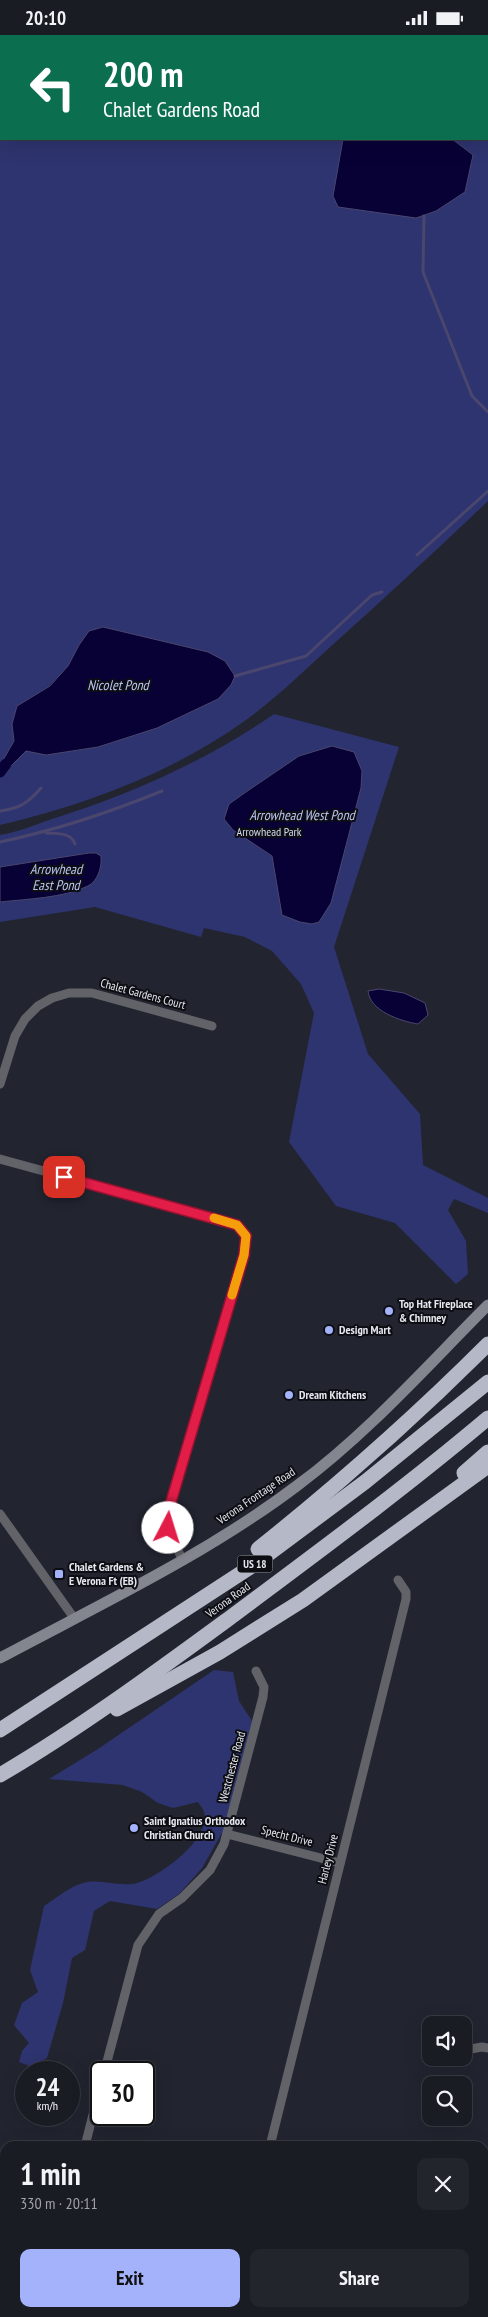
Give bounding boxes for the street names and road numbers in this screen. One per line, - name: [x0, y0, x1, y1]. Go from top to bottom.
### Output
- street label: Chalet Gardens Court: [99, 975, 188, 1012]
- street label: Verona Frontage Road: [213, 1464, 298, 1528]
- road number: US 18: [238, 1555, 272, 1573]
- street label: Verona Road: [202, 1578, 253, 1621]
- street label: Westchester Road: [215, 1730, 248, 1804]
- street label: Specht Drive: [260, 1822, 314, 1849]
- street label: Harley Drive: [314, 1832, 341, 1885]

